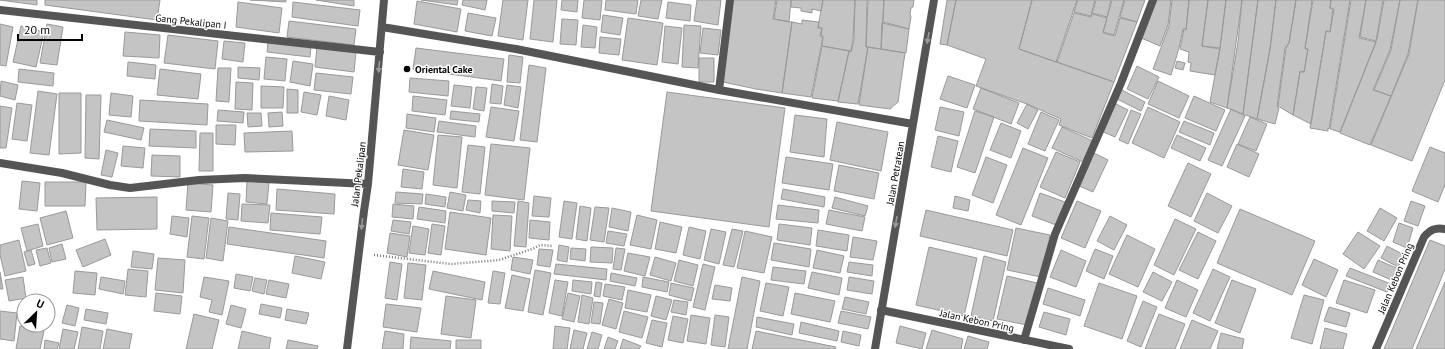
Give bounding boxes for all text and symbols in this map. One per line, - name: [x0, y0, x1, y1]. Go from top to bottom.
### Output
- street label: Gang Pekalipan I: [155, 11, 227, 32]
- scale bar: [18, 16, 82, 42]
- text: 20 m: [24, 22, 50, 37]
- one-way arrow: [925, 32, 931, 45]
- one-way arrow: [375, 61, 382, 73]
- place label: Oriental Cake: [415, 63, 473, 76]
- marker: Oriental Cake: [402, 64, 412, 74]
- street label: Jalan Petratean: [883, 140, 908, 207]
- street label: Jalan Pekalipan: [348, 141, 369, 208]
- one-way arrow: [893, 216, 899, 228]
- one-way arrow: [359, 218, 365, 230]
- street label: Jalan Kebon Pring: [1374, 241, 1416, 316]
- north arrow: [16, 293, 56, 333]
- text: U: [34, 296, 46, 312]
- street label: Jalan Kebon Pring: [938, 306, 1015, 335]

